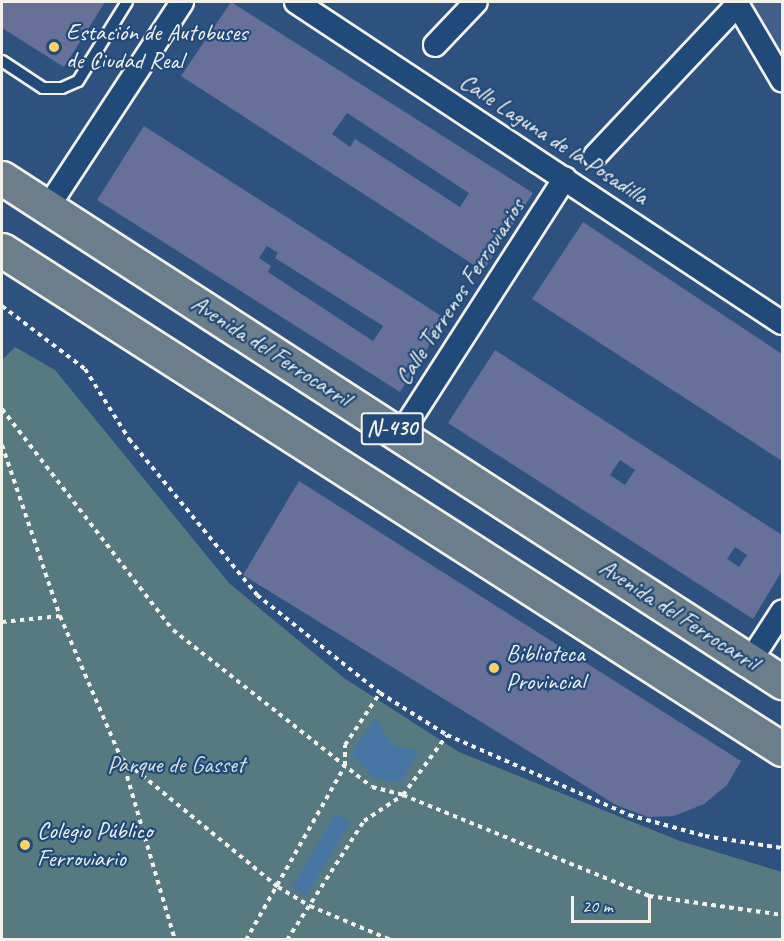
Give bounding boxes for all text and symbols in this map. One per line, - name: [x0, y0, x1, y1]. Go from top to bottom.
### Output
- place label: Estación de Autobuses de Ciudad Real: [66, 19, 247, 75]
- marker: Estación de Autobuses de Ciudad Real: [47, 40, 61, 54]
- street label: Calle Laguna de la Posadilla: [454, 67, 654, 211]
- street label: Calle Terrenos Ferroviarios: [389, 194, 531, 390]
- street label: Avenida del Ferrocarril: [186, 289, 356, 413]
- road number: N-430: [360, 410, 424, 448]
- street label: Avenida del Ferrocarril: [594, 553, 764, 677]
- place label: Biblioteca Provincial: [506, 640, 585, 696]
- marker: Biblioteca Provincial: [487, 661, 501, 675]
- park label: Parque de Gasset: [107, 751, 245, 779]
- place label: Colegio Público Ferroviario: [37, 817, 152, 873]
- marker: Colegio Público Ferroviario: [18, 838, 32, 852]
- scale bar: [574, 884, 654, 922]
- text: 20 m: [582, 895, 613, 917]

